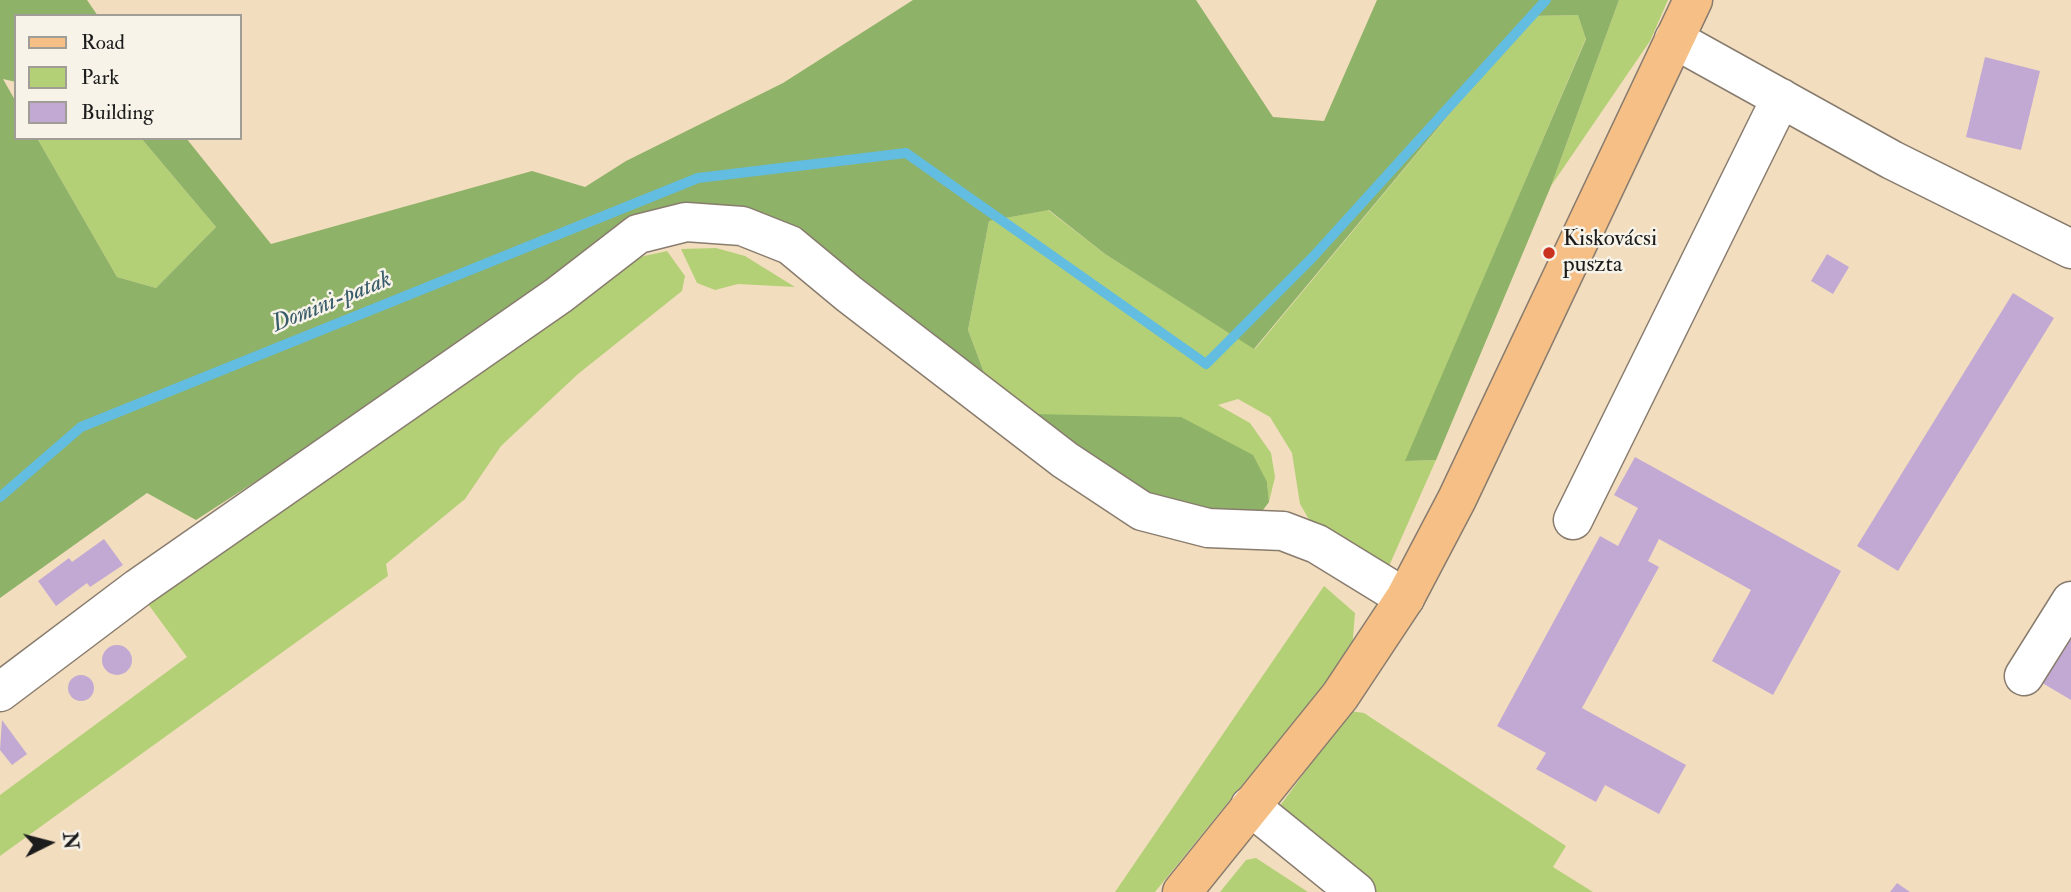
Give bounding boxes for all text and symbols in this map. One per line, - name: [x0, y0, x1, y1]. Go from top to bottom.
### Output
- legend: [14, 14, 242, 140]
- text: Road: [81, 29, 125, 56]
- text: Park: [81, 64, 119, 91]
- text: Building: [81, 99, 154, 126]
- place label: Kiskovácsi puszta: [1563, 226, 1657, 280]
- marker: Kiskovácsi puszta: [1541, 245, 1557, 261]
- water label: Domini-patak: [268, 266, 396, 340]
- north arrow: [14, 808, 84, 878]
- text: N: [57, 831, 83, 851]

